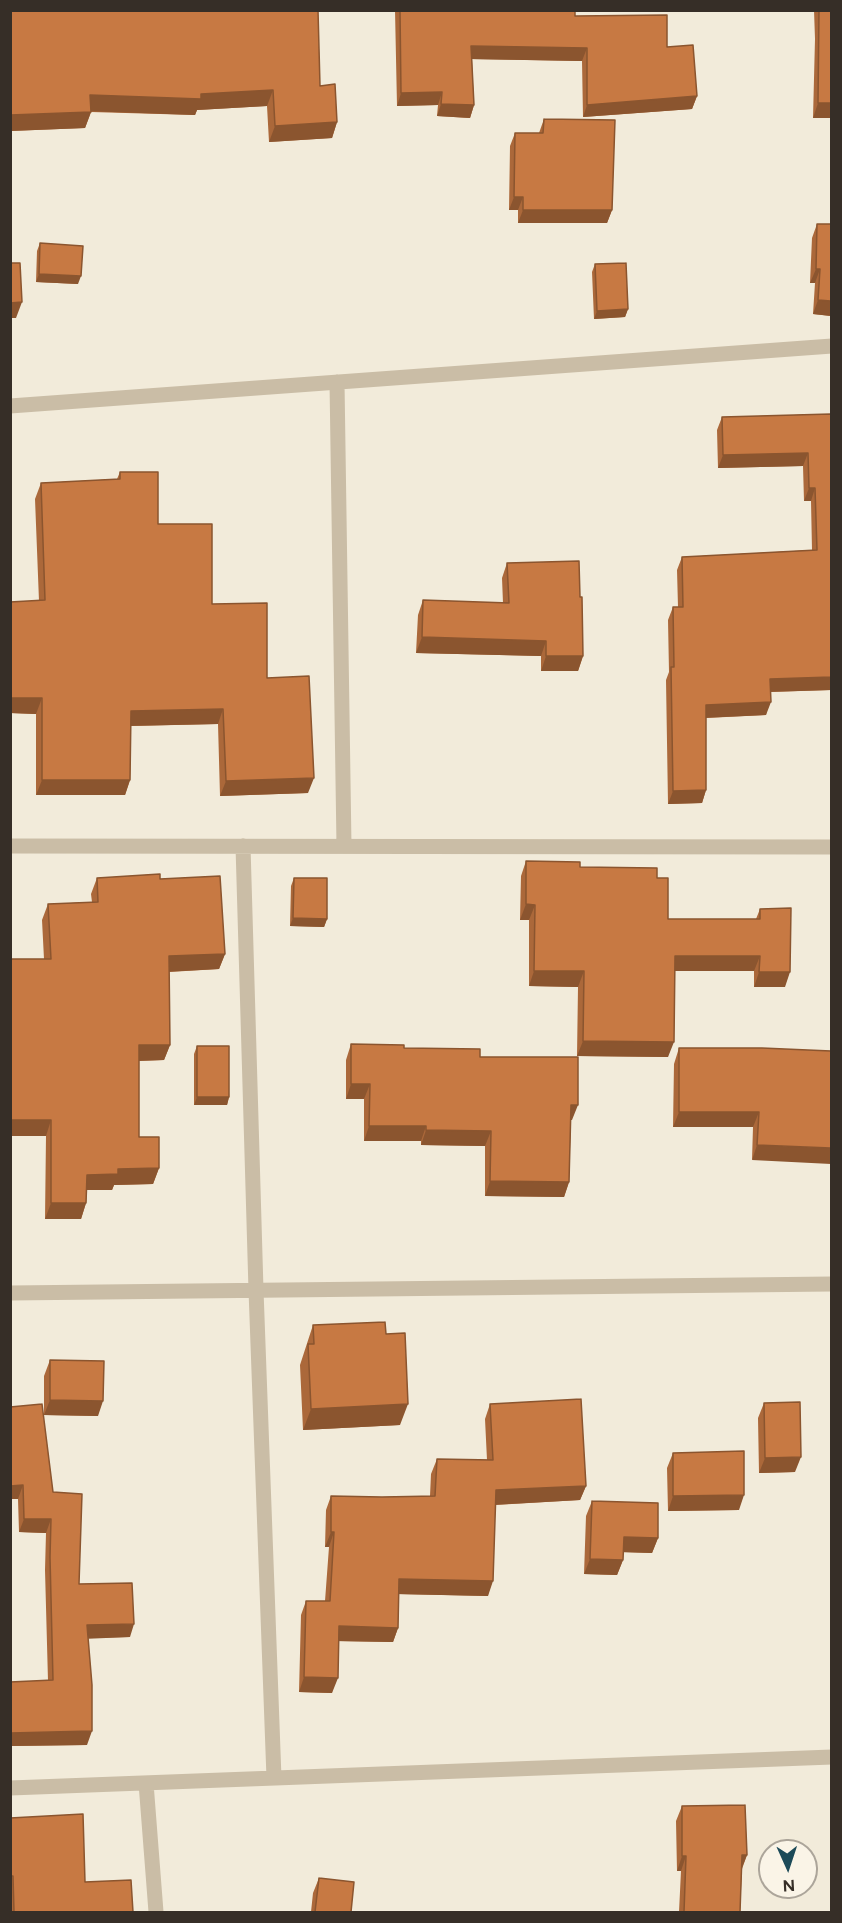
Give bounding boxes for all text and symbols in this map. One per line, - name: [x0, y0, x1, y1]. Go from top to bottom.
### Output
- north arrow: [758, 1839, 818, 1899]
- text: N: [782, 1876, 796, 1895]

